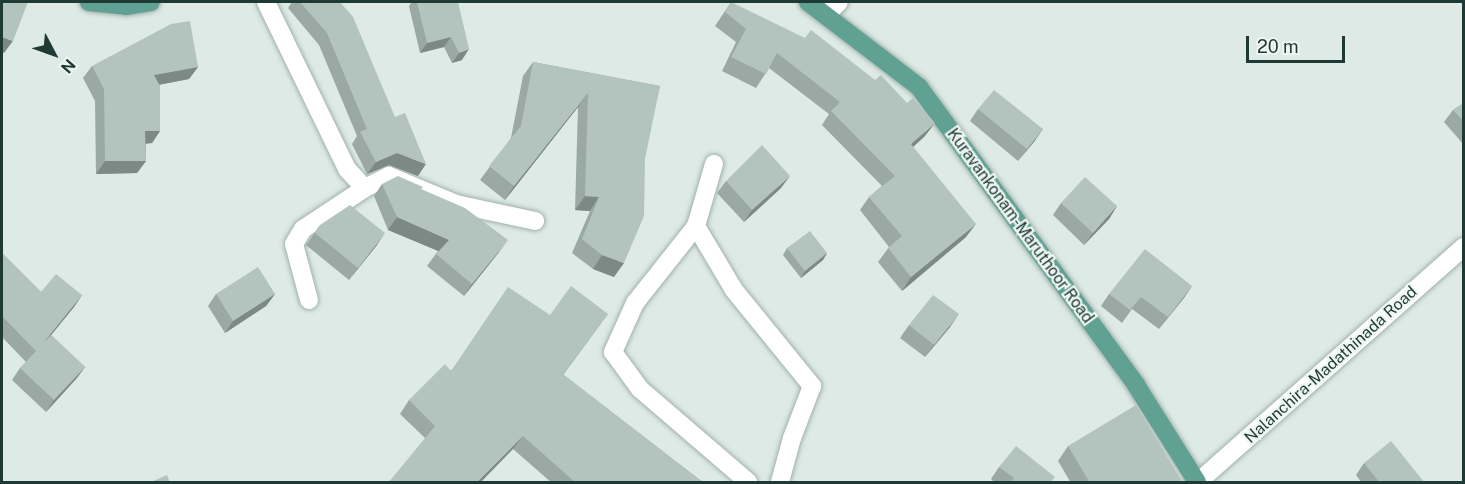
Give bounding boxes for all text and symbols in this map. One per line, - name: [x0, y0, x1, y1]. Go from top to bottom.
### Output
- north arrow: [24, 24, 84, 84]
- scale bar: [1249, 24, 1348, 62]
- text: 20 m: [1257, 36, 1299, 57]
- text: N: [57, 55, 79, 77]
- street label: Kuravankonam-Maruthoor Road: [943, 125, 1097, 327]
- street label: Nalanchira-Madathinada Road: [1241, 283, 1421, 447]

